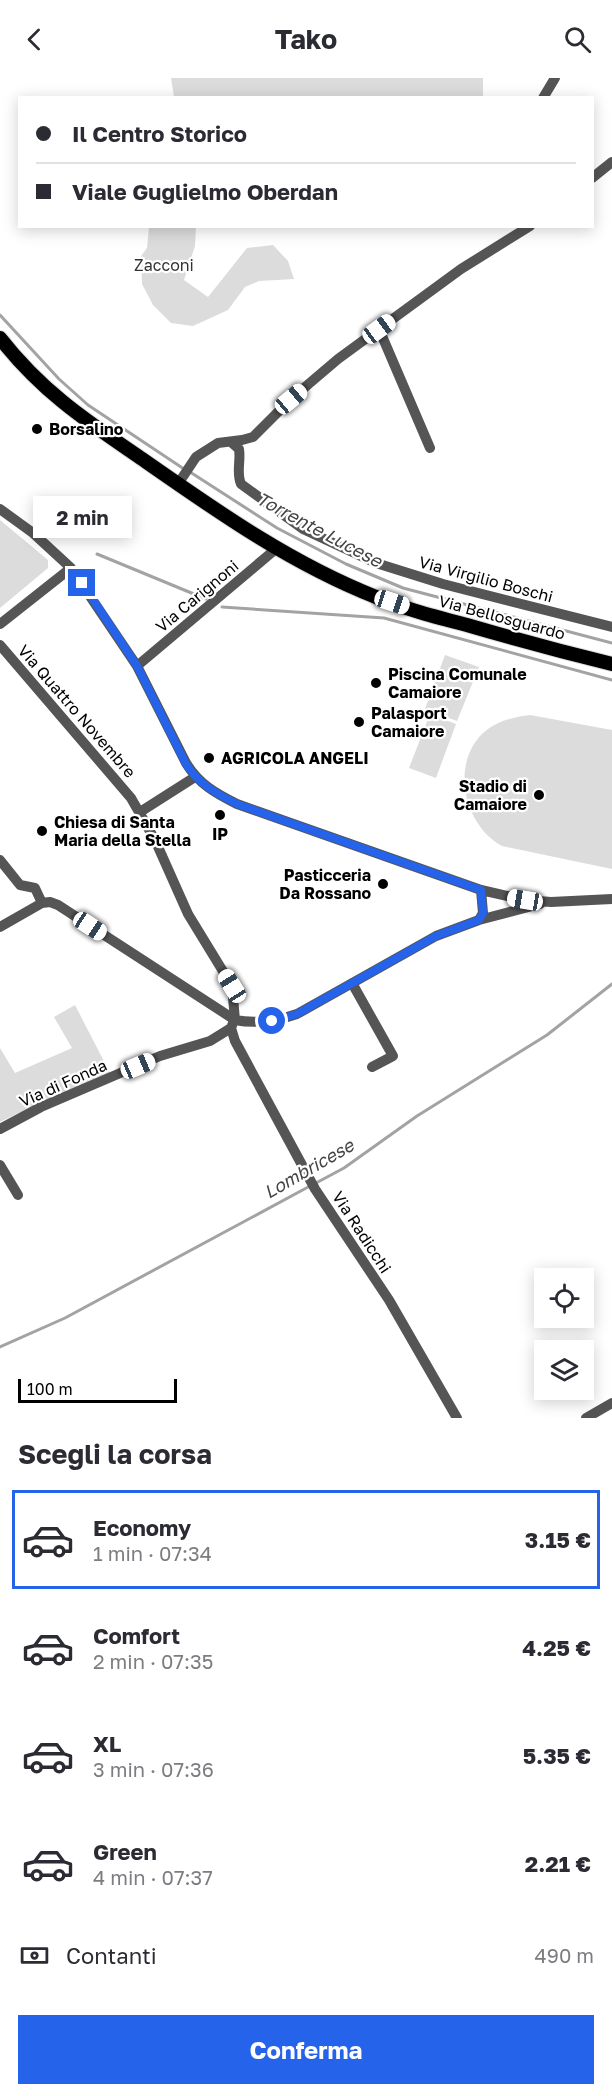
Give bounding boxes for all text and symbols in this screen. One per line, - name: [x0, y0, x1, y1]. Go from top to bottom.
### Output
- icon: back: [18, 23, 51, 56]
- text: Tako: [275, 23, 337, 55]
- icon: search: [561, 23, 594, 56]
- text: Il Centro Storico: [72, 120, 247, 147]
- text: Viale Guglielmo Oberdan: [72, 178, 338, 205]
- park label: Zacconi: [134, 255, 194, 275]
- car: [359, 311, 399, 347]
- car: [271, 381, 311, 417]
- place label: Borsalino: [49, 419, 124, 439]
- marker: Borsalino: [30, 422, 44, 436]
- water label: Torrente Lucese: [253, 487, 387, 572]
- callout: 2 min: [32, 496, 132, 538]
- text: 2 min: [56, 505, 109, 529]
- street label: Via Virgilio Boschi: [417, 551, 555, 607]
- street label: Via Carignoni: [152, 556, 242, 636]
- route end: [68, 569, 95, 596]
- car: [372, 588, 412, 616]
- street label: Via Bellosguardo: [436, 590, 568, 644]
- street label: Via Quattro Novembre: [14, 640, 140, 782]
- place label: Piscina Comunale Camaiore: [388, 664, 527, 702]
- marker: Piscina Comunale Camaiore: [369, 676, 383, 690]
- place label: Palasport Camaiore: [371, 703, 447, 741]
- marker: Palasport Camaiore: [352, 715, 366, 729]
- place label: AGRICOLA ANGELI: [221, 748, 369, 768]
- marker: AGRICOLA ANGELI: [202, 751, 216, 765]
- place label: Stadio di Camaiore: [454, 776, 527, 814]
- marker: Stadio di Camaiore: [532, 788, 546, 802]
- marker: IP: [213, 808, 227, 822]
- place label: Chiesa di Santa Maria della Stella: [54, 812, 191, 850]
- marker: Chiesa di Santa Maria della Stella: [35, 824, 49, 838]
- place label: IP: [212, 824, 228, 844]
- place label: Pasticceria Da Rossano: [279, 865, 371, 903]
- marker: Pasticceria Da Rossano: [376, 877, 390, 891]
- car: [506, 888, 544, 912]
- car: [70, 909, 110, 943]
- car: [215, 966, 249, 1006]
- route start: [258, 1007, 285, 1034]
- car: [118, 1051, 158, 1081]
- street label: Via di Fonda: [16, 1055, 110, 1111]
- water label: Lombricese: [260, 1133, 359, 1203]
- street label: Via Radicchi: [328, 1187, 396, 1277]
- map controls: [534, 1268, 594, 1400]
- button: locate: [534, 1268, 594, 1328]
- button: layers: [534, 1340, 594, 1400]
- scale bar: [18, 1376, 177, 1404]
- text: 100 m: [27, 1379, 73, 1399]
- text: Scegli la corsa: [18, 1438, 212, 1470]
- icon: car: [21, 1513, 75, 1567]
- text: Economy: [93, 1514, 191, 1541]
- text: 3.15 €: [525, 1526, 591, 1553]
- text: 1 min · 07:34: [93, 1541, 212, 1565]
- icon: car: [21, 1621, 75, 1675]
- text: Comfort: [93, 1622, 180, 1649]
- text: 4.25 €: [522, 1634, 591, 1661]
- text: 2 min · 07:35: [93, 1649, 213, 1673]
- icon: car: [21, 1729, 75, 1783]
- text: XL: [93, 1730, 121, 1757]
- text: 5.35 €: [523, 1742, 591, 1769]
- text: 3 min · 07:36: [93, 1757, 214, 1781]
- icon: car: [21, 1837, 75, 1891]
- text: Green: [93, 1838, 157, 1865]
- text: 2.21 €: [525, 1850, 591, 1877]
- text: 4 min · 07:37: [93, 1865, 213, 1889]
- icon: cash: [18, 1939, 51, 1972]
- text: Contanti: [66, 1942, 157, 1969]
- text: 490 m: [535, 1943, 594, 1967]
- button: Conferma: [18, 2015, 594, 2084]

